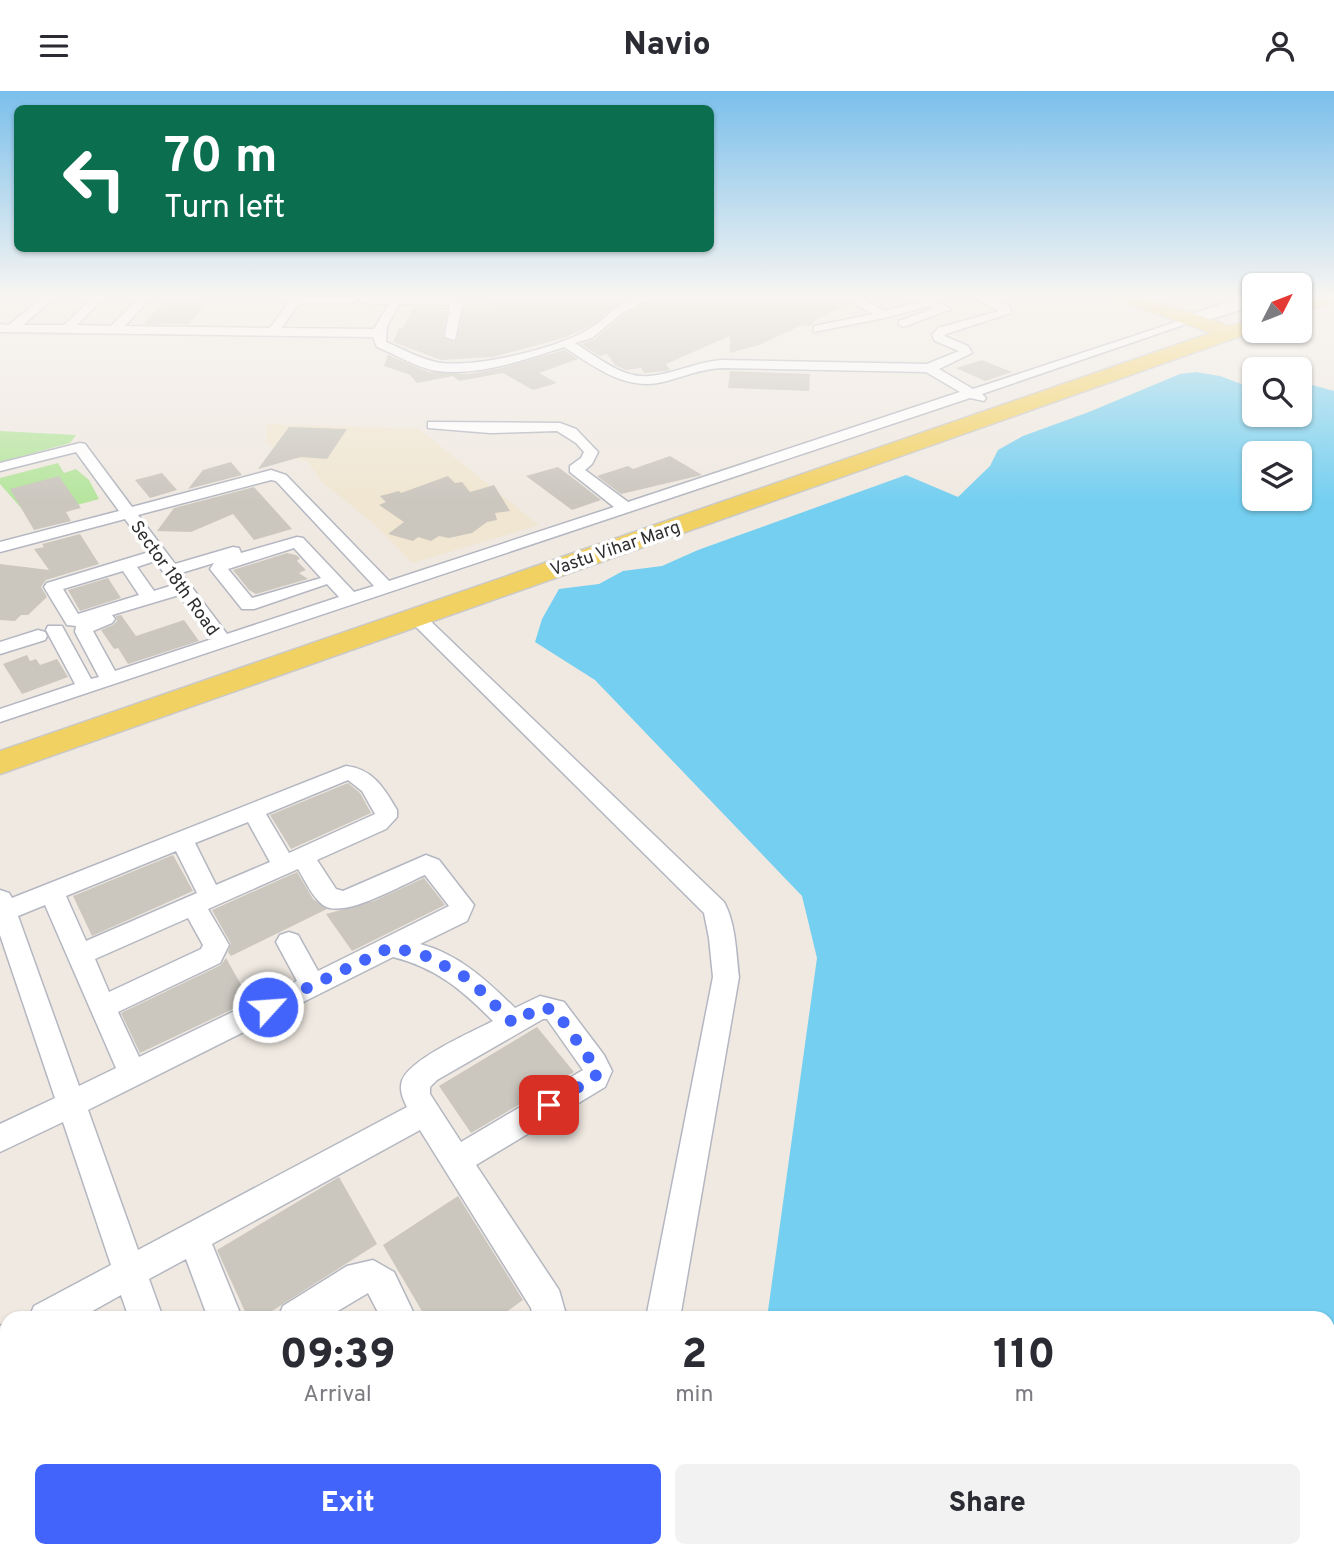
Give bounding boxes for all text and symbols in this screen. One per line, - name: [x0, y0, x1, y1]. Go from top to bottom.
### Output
- text: Navio: [623, 26, 711, 66]
- icon: menu: [35, 27, 73, 65]
- icon: person: [1261, 27, 1299, 65]
- text: 70 m: [164, 128, 278, 190]
- icon: left: [49, 133, 140, 224]
- text: Turn left: [164, 189, 285, 229]
- north arrow: [1242, 273, 1312, 343]
- map controls: [1242, 273, 1312, 511]
- button: search: [1242, 357, 1312, 427]
- button: layers: [1242, 441, 1312, 511]
- street label: Vastu Vihar Marg: [547, 516, 684, 582]
- street label: Sector 18th Road: [124, 517, 223, 641]
- position arrow: [231, 970, 305, 1044]
- pin: [519, 1075, 579, 1135]
- icon: arrive: [530, 1086, 568, 1124]
- text: 09:39: [280, 1330, 395, 1383]
- text: 2: [681, 1330, 707, 1383]
- text: 110: [993, 1330, 1055, 1383]
- text: Arrival: [303, 1381, 372, 1410]
- text: min: [675, 1381, 713, 1410]
- text: m: [1014, 1381, 1034, 1410]
- button: Exit: [35, 1464, 661, 1544]
- button: Share: [675, 1464, 1300, 1544]

